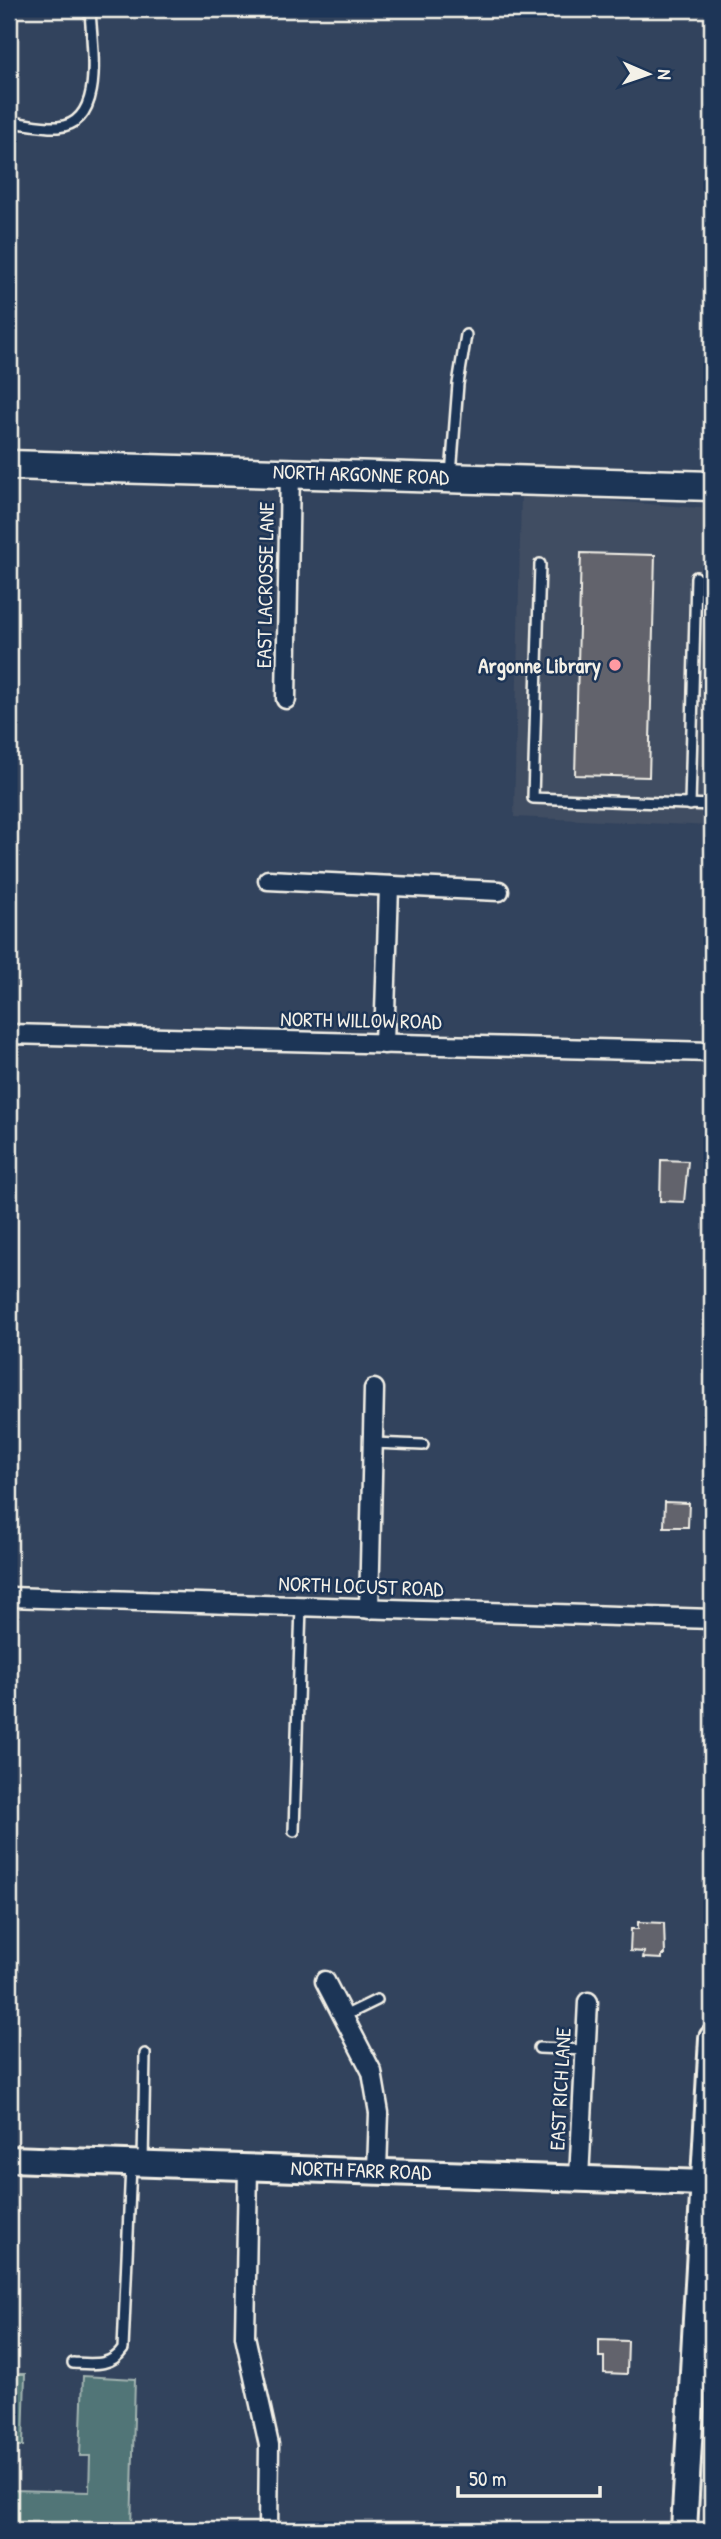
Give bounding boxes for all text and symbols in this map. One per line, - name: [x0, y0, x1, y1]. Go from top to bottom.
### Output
- north arrow: [612, 38, 682, 108]
- text: N: [652, 69, 678, 80]
- street label: NORTH ARGONNE ROAD: [272, 456, 450, 492]
- street label: EAST LACROSSE LANE: [249, 502, 281, 668]
- place label: Argonne Library: [478, 651, 601, 681]
- marker: Argonne Library: [607, 657, 623, 673]
- street label: NORTH WILLOW ROAD: [280, 1004, 442, 1036]
- street label: NORTH LOCUST ROAD: [278, 1569, 444, 1603]
- street label: EAST RICH LANE: [542, 2027, 578, 2151]
- street label: NORTH FARR ROAD: [290, 2153, 432, 2187]
- scale bar: [458, 2455, 600, 2499]
- text: 50 m: [469, 2464, 506, 2493]

